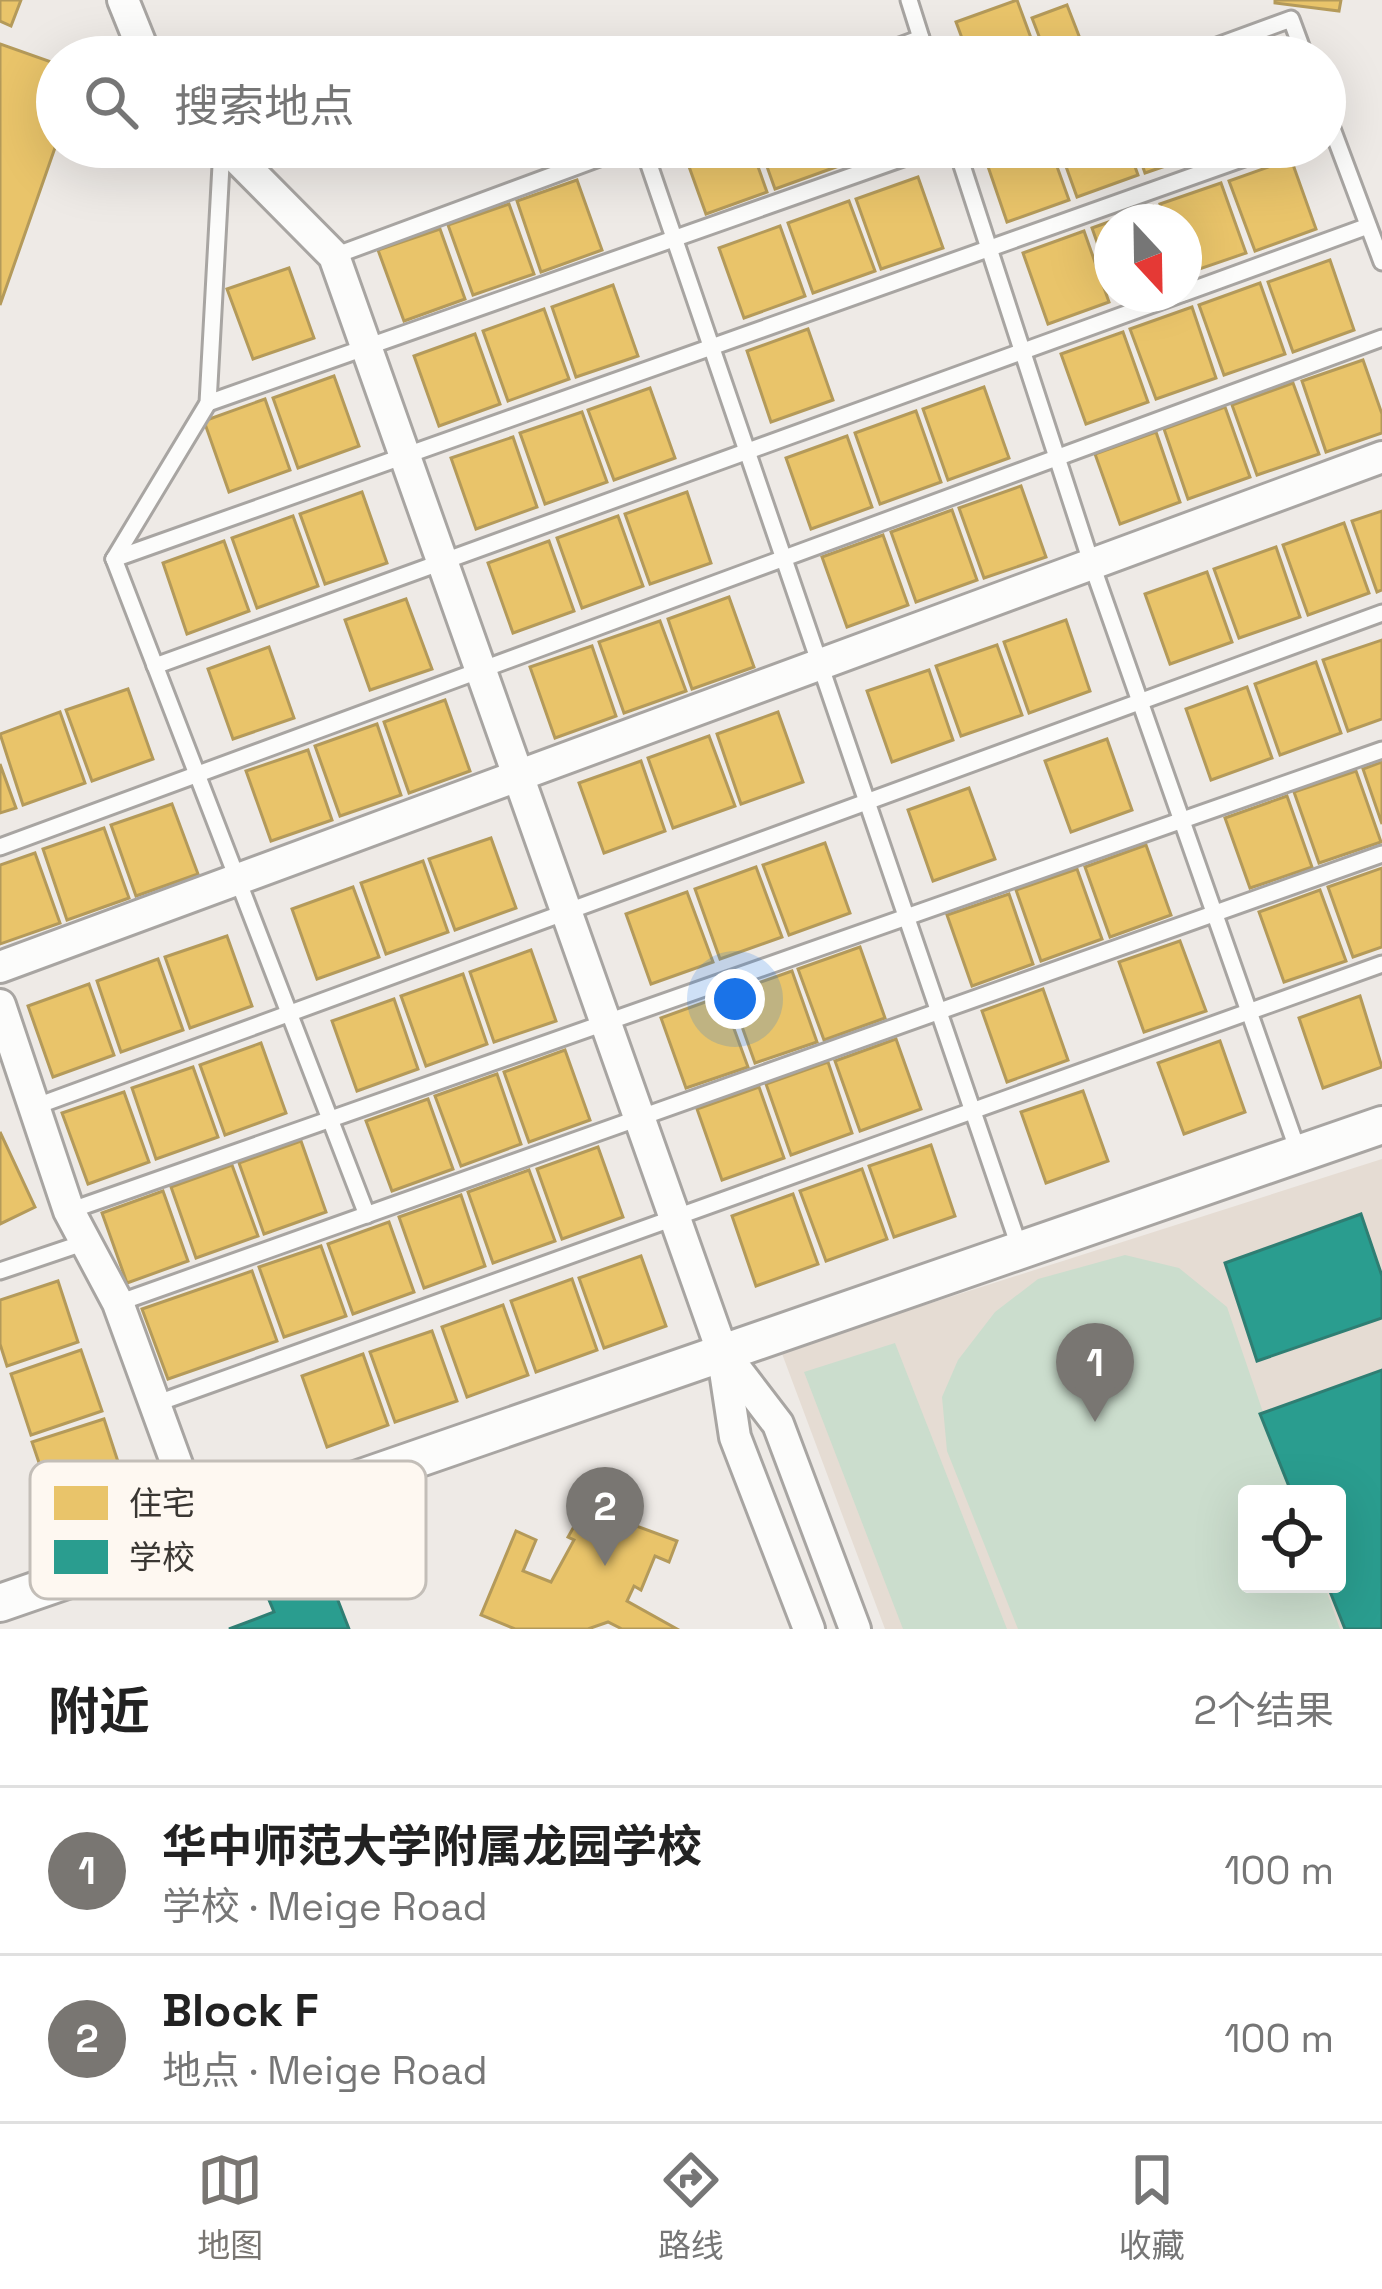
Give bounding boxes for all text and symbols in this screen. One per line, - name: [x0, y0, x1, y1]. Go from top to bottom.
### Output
- search box: [36, 36, 1346, 168]
- icon: search: [78, 69, 144, 135]
- text: 搜索地点: [174, 78, 354, 135]
- north arrow: [1094, 204, 1202, 312]
- your location: [705, 969, 765, 1029]
- pin: 1: [1056, 1323, 1134, 1422]
- legend: [30, 1461, 426, 1599]
- pin: 2: [566, 1467, 644, 1566]
- text: 住宅: [129, 1483, 195, 1525]
- map controls: [1238, 1485, 1346, 1593]
- button: locate: [1238, 1485, 1346, 1593]
- text: 学校: [129, 1537, 195, 1579]
- text: 附近: [48, 1679, 150, 1744]
- text: 2个结果: [1193, 1686, 1334, 1735]
- text: 华中师范大学附属龙园学校: [162, 1818, 702, 1875]
- text: 1: [78, 1846, 96, 1895]
- text: 100 m: [1224, 1846, 1334, 1895]
- text: 学校 · Meige Road: [162, 1882, 488, 1931]
- text: Block F: [162, 1982, 319, 2039]
- text: 2: [75, 2014, 99, 2063]
- text: 100 m: [1224, 2014, 1334, 2063]
- text: 地点 · Meige Road: [162, 2046, 488, 2095]
- tab: 地图: [197, 2147, 263, 2267]
- tab: 路线: [658, 2147, 724, 2267]
- tab: 收藏: [1119, 2147, 1185, 2267]

